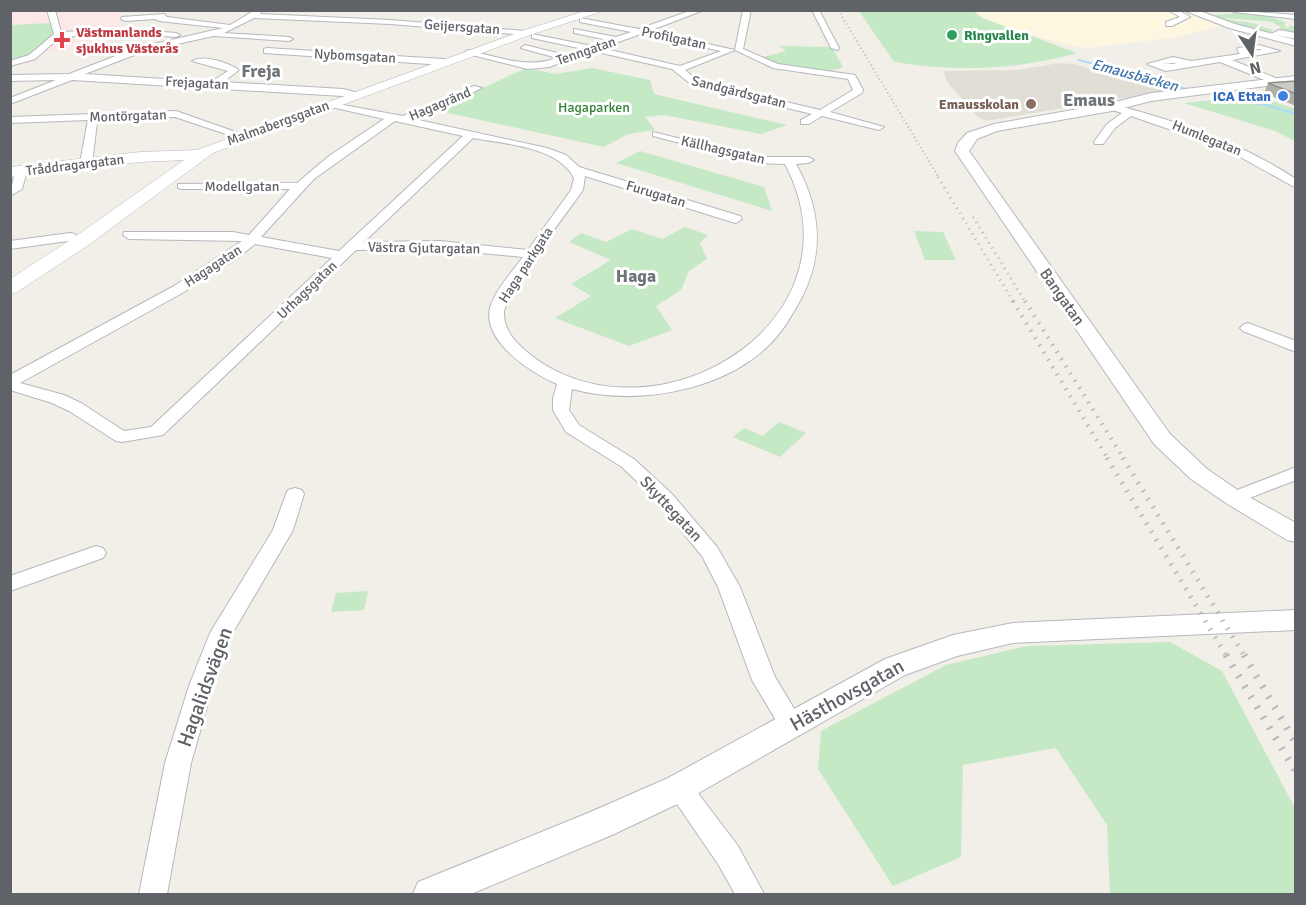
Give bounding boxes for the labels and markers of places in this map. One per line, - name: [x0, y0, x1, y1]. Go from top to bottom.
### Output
- place label: Västmanlands sjukhus Västerås: [76, 24, 178, 57]
- place label: Ringvallen: [964, 27, 1029, 44]
- marker: Ringvallen: [945, 28, 959, 42]
- marker: Västmanlands sjukhus Västerås: [53, 31, 71, 49]
- place label: ICA Ettan: [1213, 88, 1271, 105]
- marker: ICA Ettan: [1276, 89, 1290, 103]
- place label: Emausskolan: [939, 96, 1019, 113]
- marker: Emausskolan: [1024, 97, 1038, 111]

